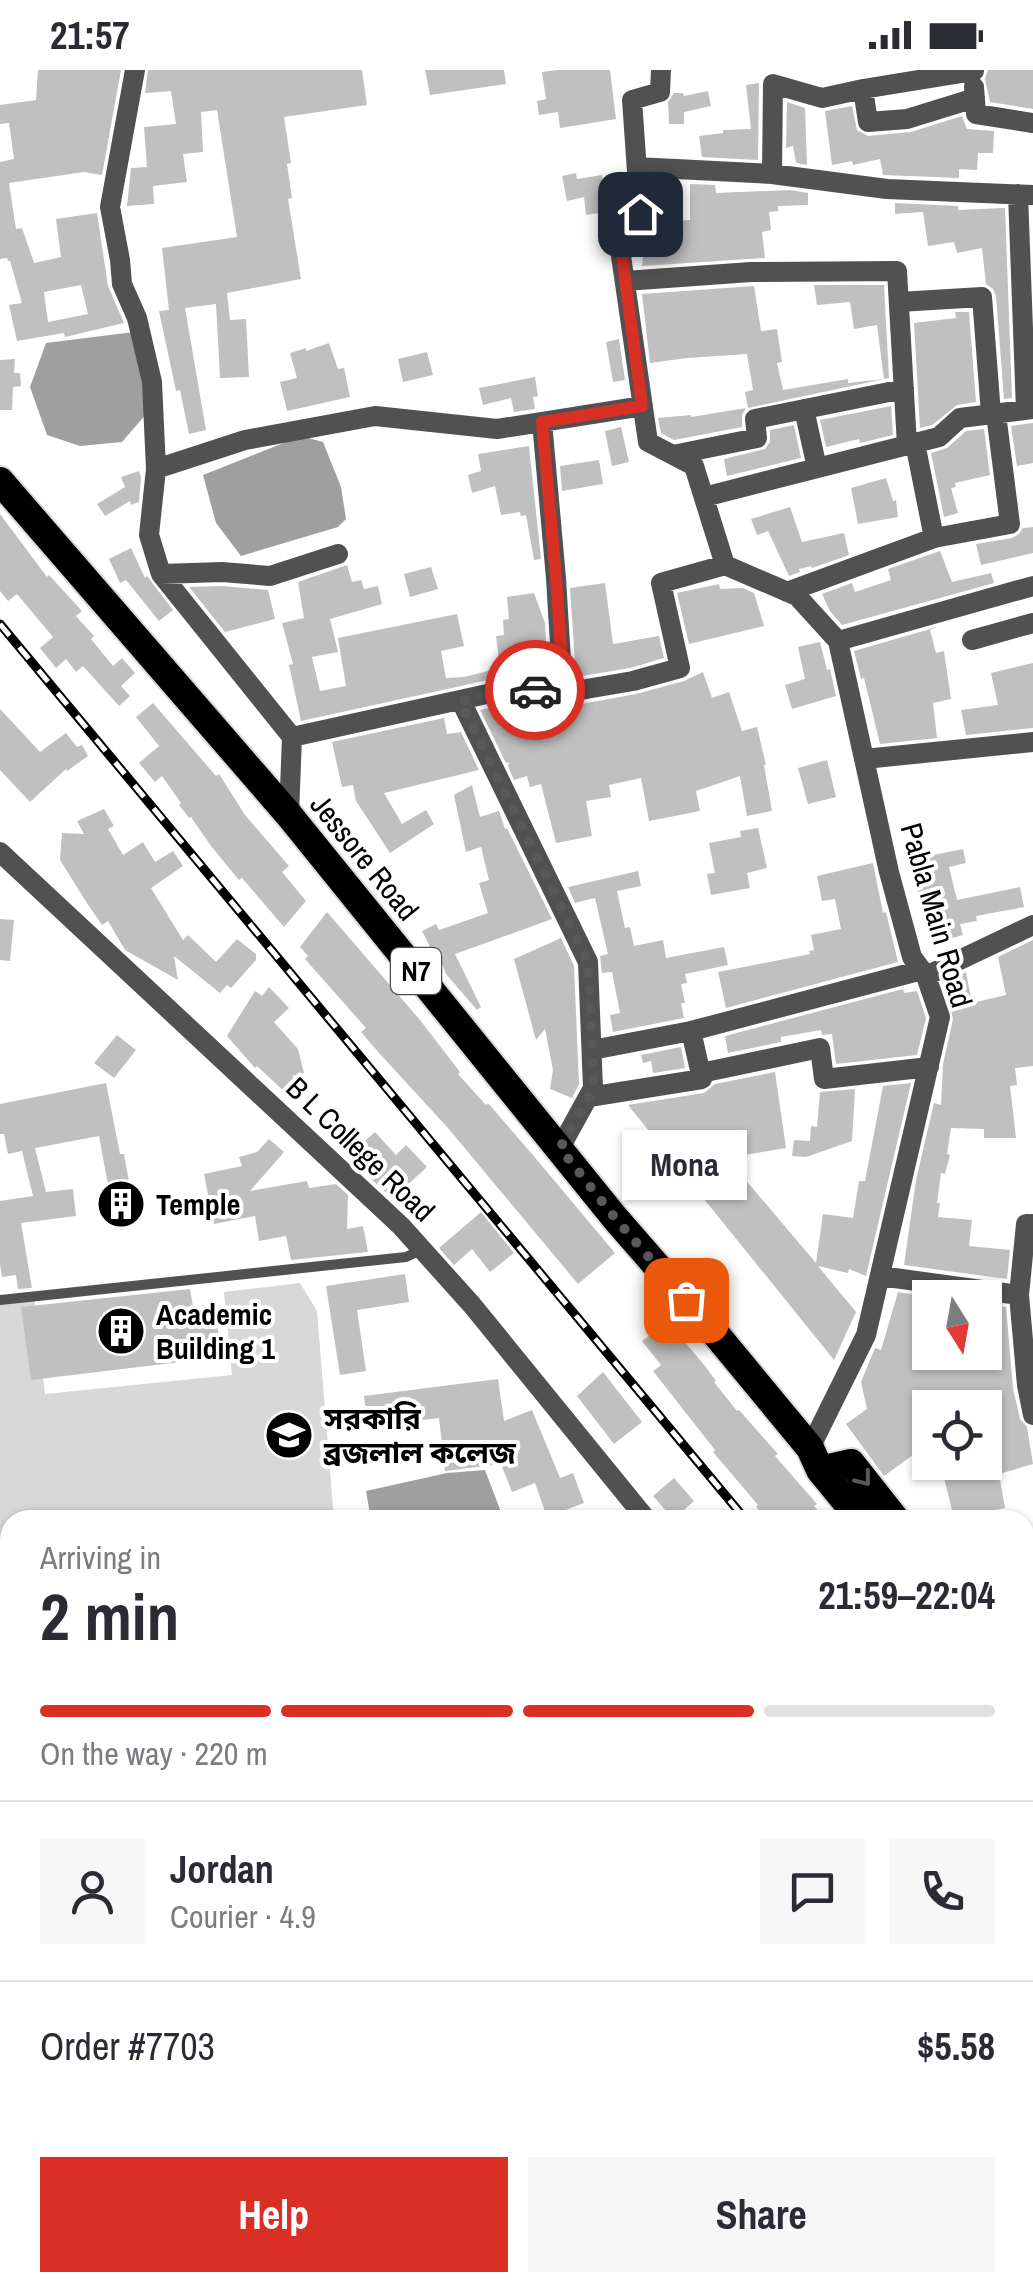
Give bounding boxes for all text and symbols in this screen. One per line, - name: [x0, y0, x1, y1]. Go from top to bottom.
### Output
- text: 21:57: [50, 10, 130, 61]
- pin: [598, 172, 683, 257]
- icon: home: [613, 187, 668, 242]
- courier: [485, 640, 585, 740]
- icon: car: [508, 663, 563, 718]
- street label: Jessore Road: [302, 785, 428, 929]
- street label: Pabla Main Road: [892, 818, 982, 1012]
- road number: N7: [391, 948, 441, 994]
- street label: B L College Road: [278, 1068, 444, 1230]
- callout: Mona: [624, 1130, 748, 1200]
- text: Mona: [650, 1143, 719, 1186]
- building icon: Temple: [95, 1178, 147, 1230]
- place label: Temple: [156, 1184, 240, 1224]
- pin: [644, 1258, 729, 1343]
- icon: bag: [659, 1273, 714, 1328]
- north arrow: [912, 1280, 1002, 1370]
- map controls: [912, 1280, 1002, 1480]
- place label: Academic Building 1: [156, 1294, 275, 1368]
- building icon: Academic Building 1: [95, 1305, 147, 1357]
- button: locate: [912, 1390, 1002, 1480]
- place label: সরকারি ব্রজলাল কলেজ: [323, 1398, 517, 1472]
- school or university icon: সরকারি ব্রজলাল কলেজ: [263, 1409, 315, 1461]
- one-way arrow: [852, 1468, 869, 1486]
- text: Arriving in: [40, 1536, 161, 1579]
- text: 21:59–22:04: [818, 1570, 995, 1621]
- text: 2 min: [40, 1573, 179, 1660]
- text: On the way · 220 m: [40, 1732, 268, 1775]
- button: person: [40, 1839, 145, 1944]
- button: chat: [760, 1839, 865, 1944]
- button: phone: [890, 1839, 995, 1944]
- text: Jordan: [170, 1844, 274, 1895]
- text: Courier · 4.9: [170, 1895, 316, 1938]
- text: Order #7703: [40, 2021, 215, 2072]
- text: $5.58: [917, 2021, 995, 2072]
- button: Help: [40, 2157, 508, 2272]
- button: Share: [528, 2157, 995, 2272]

